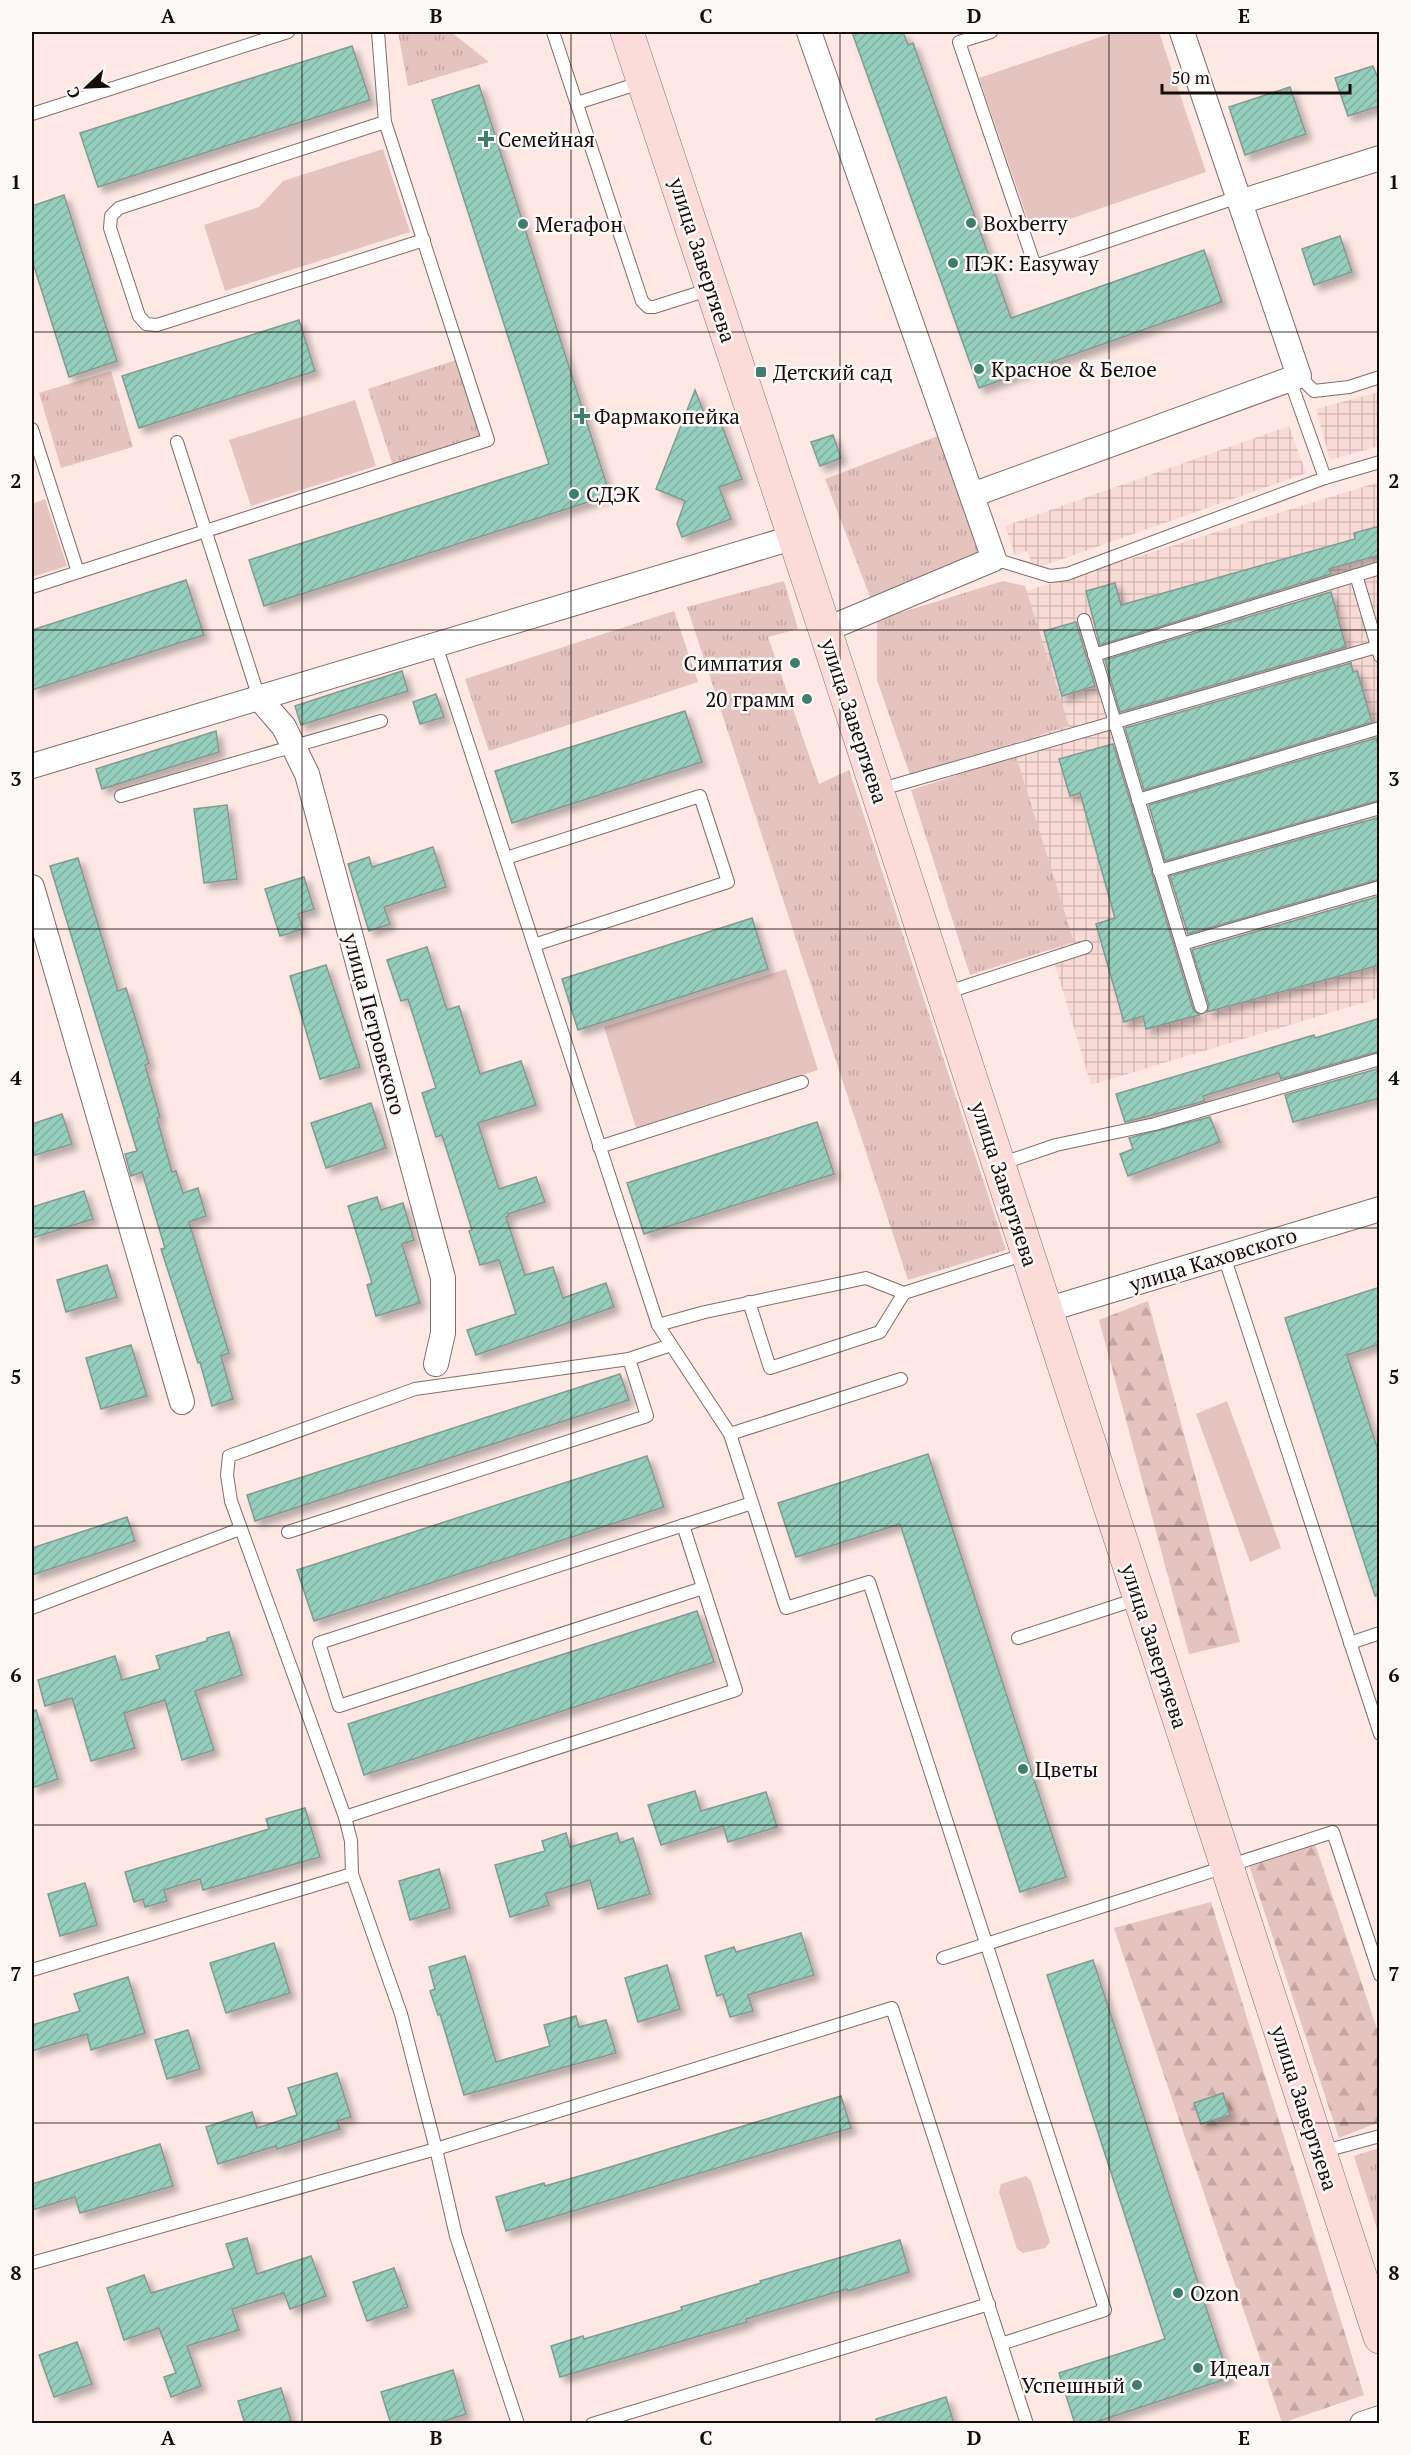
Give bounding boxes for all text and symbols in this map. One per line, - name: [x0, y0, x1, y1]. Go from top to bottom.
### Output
- text: A: [161, 2, 176, 29]
- text: B: [430, 2, 443, 29]
- text: C: [699, 2, 713, 29]
- text: D: [967, 2, 981, 29]
- text: E: [1238, 2, 1250, 29]
- north arrow: [57, 57, 117, 117]
- scale bar: [1162, 57, 1350, 95]
- text: 50 m: [1171, 65, 1211, 89]
- text: С: [61, 84, 85, 102]
- place label: Семейная: [498, 125, 595, 153]
- marker: Семейная: [479, 132, 493, 146]
- text: 1: [10, 168, 22, 195]
- text: 1: [1388, 168, 1400, 195]
- street label: улица Завертяева: [663, 173, 743, 346]
- place label: Boxberry: [983, 209, 1068, 237]
- place label: Мегафон: [535, 210, 623, 238]
- marker: Boxberry: [964, 216, 978, 230]
- marker: Мегафон: [516, 217, 530, 231]
- place label: ПЭК: Easyway: [965, 249, 1099, 277]
- marker: ПЭК: Easyway: [946, 256, 960, 270]
- place label: Красное & Белое: [991, 355, 1157, 383]
- place label: Детский сад: [773, 358, 892, 386]
- marker: Красное & Белое: [972, 362, 986, 376]
- marker: Детский сад: [754, 365, 768, 379]
- place label: Фармакопейка: [594, 402, 740, 430]
- marker: Фармакопейка: [575, 409, 589, 423]
- text: 2: [10, 467, 22, 494]
- text: 2: [1388, 467, 1400, 494]
- place label: СДЭК: [586, 480, 640, 508]
- marker: СДЭК: [567, 487, 581, 501]
- street label: улица Завертяева: [815, 634, 895, 807]
- place label: Симпатия: [683, 649, 783, 677]
- marker: Симпатия: [788, 656, 802, 670]
- place label: 20 грамм: [705, 685, 795, 713]
- marker: 20 грамм: [800, 692, 814, 706]
- text: 3: [10, 765, 22, 792]
- text: 3: [1388, 765, 1400, 792]
- street label: улица Петровского: [337, 929, 413, 1118]
- text: 4: [10, 1064, 22, 1091]
- text: 4: [1388, 1064, 1400, 1091]
- street label: улица Завертяева: [965, 1097, 1045, 1270]
- street label: улица Каховского: [1125, 1220, 1300, 1298]
- text: 5: [10, 1363, 22, 1390]
- text: 5: [1388, 1363, 1400, 1390]
- street label: улица Завертяева: [1115, 1559, 1195, 1732]
- text: 6: [10, 1661, 22, 1688]
- text: 6: [1388, 1661, 1400, 1688]
- place label: Цветы: [1035, 1755, 1098, 1783]
- marker: Цветы: [1016, 1762, 1030, 1776]
- text: 7: [10, 1960, 22, 1987]
- text: 7: [1388, 1960, 1400, 1987]
- street label: улица Завертяева: [1265, 2021, 1345, 2194]
- text: 8: [10, 2259, 22, 2286]
- text: 8: [1388, 2259, 1400, 2286]
- place label: Ozon: [1190, 2279, 1240, 2307]
- marker: Ozon: [1171, 2286, 1185, 2300]
- place label: Идеал: [1210, 2354, 1270, 2382]
- marker: Идеал: [1191, 2361, 1205, 2375]
- place label: Успешный: [1021, 2371, 1125, 2399]
- marker: Успешный: [1130, 2378, 1144, 2392]
- text: A: [161, 2424, 176, 2451]
- text: B: [430, 2424, 443, 2451]
- text: C: [699, 2424, 713, 2451]
- text: D: [967, 2424, 981, 2451]
- text: E: [1238, 2424, 1250, 2451]

